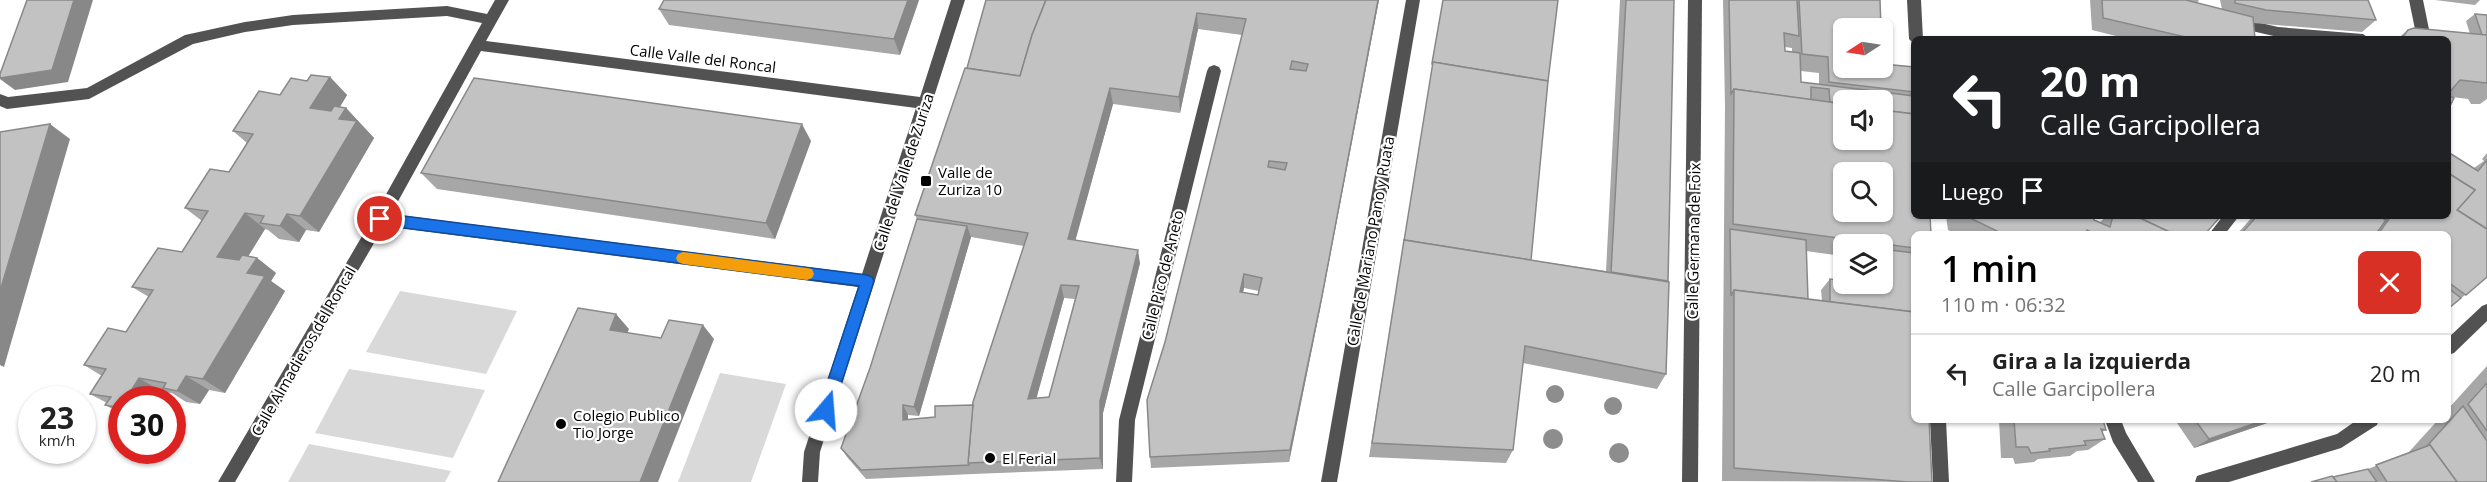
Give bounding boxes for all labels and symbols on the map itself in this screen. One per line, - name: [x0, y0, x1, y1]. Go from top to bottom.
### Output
- north arrow: [1833, 18, 1893, 78]
- street label: Calle Valle del Roncal: [629, 39, 777, 77]
- street label: Calle del Valle de Zuriza: [868, 91, 938, 253]
- street label: Calle de Mariano Pano y Ruata: [1342, 135, 1398, 347]
- place label: Valle de Zuriza 10: [938, 162, 1002, 199]
- street label: Calle Germana de Foix: [1682, 162, 1704, 320]
- marker: Valle de Zuriza 10: [919, 174, 933, 188]
- pin: [354, 193, 405, 244]
- street label: Calle Pico de Aneto: [1136, 208, 1188, 342]
- street label: Calle Almadieros del Roncal: [246, 263, 360, 439]
- position arrow: [794, 378, 858, 442]
- speed limit sign: 30: [108, 386, 186, 464]
- place label: Colegio Publico Tio Jorge: [573, 405, 680, 442]
- marker: Colegio Publico Tio Jorge: [554, 417, 568, 431]
- place label: El Ferial: [1002, 448, 1056, 468]
- marker: El Ferial: [983, 451, 997, 465]

